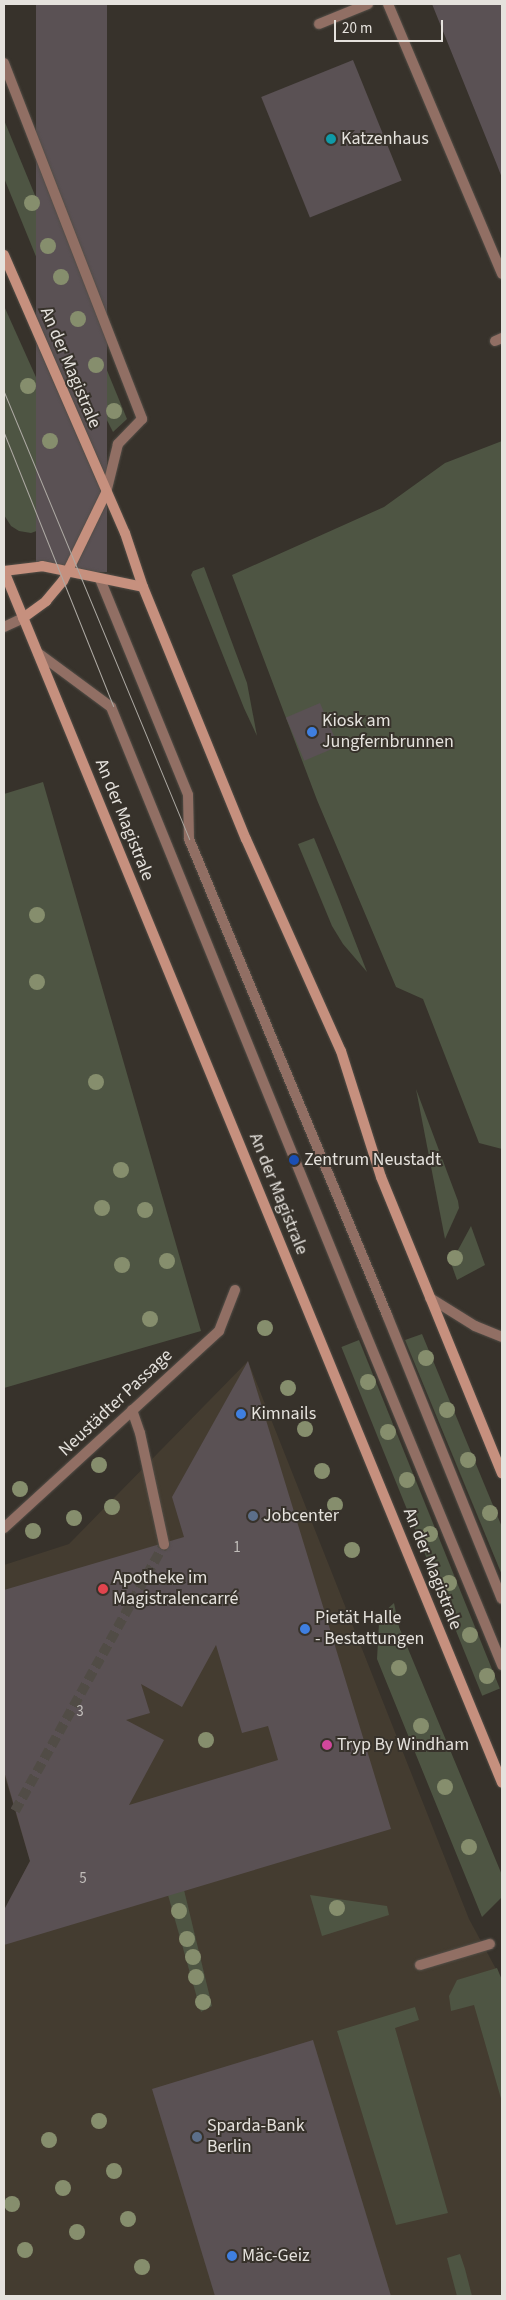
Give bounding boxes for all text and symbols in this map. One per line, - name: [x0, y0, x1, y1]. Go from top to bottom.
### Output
- scale bar: [336, 10, 445, 42]
- text: 20 m: [342, 18, 372, 39]
- place label: Katzenhaus: [341, 128, 429, 150]
- marker: Katzenhaus: [325, 133, 337, 145]
- street label: An der Magistrale: [35, 304, 105, 432]
- place label: Kiosk am Jungfernbrunnen: [322, 711, 454, 754]
- marker: Kiosk am Jungfernbrunnen: [306, 726, 318, 738]
- street label: An der Magistrale: [90, 756, 158, 884]
- street label: An der Magistrale: [244, 1130, 312, 1258]
- place label: Zentrum Neustadt: [304, 1149, 441, 1171]
- marker: Zentrum Neustadt: [288, 1154, 300, 1166]
- street label: Neustädter Passage: [55, 1345, 177, 1461]
- place label: Kimnails: [251, 1403, 316, 1425]
- marker: Kimnails: [235, 1408, 247, 1420]
- place label: Jobcenter: [263, 1505, 339, 1527]
- street label: An der Magistrale: [398, 1505, 466, 1633]
- marker: Jobcenter: [247, 1510, 259, 1522]
- house number: 1: [233, 1539, 241, 1557]
- place label: Apotheke im Magistralencarré: [113, 1568, 239, 1610]
- marker: Apotheke im Magistralencarré: [97, 1583, 109, 1595]
- place label: Pietät Halle - Bestattungen: [315, 1608, 424, 1650]
- marker: Pietät Halle - Bestattungen: [299, 1623, 311, 1635]
- house number: 3: [76, 1703, 84, 1721]
- place label: Tryp By Windham: [337, 1734, 469, 1756]
- marker: Tryp By Windham: [321, 1739, 333, 1751]
- house number: 5: [79, 1870, 87, 1888]
- place label: Sparda-Bank Berlin: [207, 2116, 305, 2158]
- marker: Sparda-Bank Berlin: [191, 2131, 203, 2143]
- place label: Mäc-Geiz: [242, 2245, 310, 2267]
- marker: Mäc-Geiz: [226, 2250, 238, 2262]

